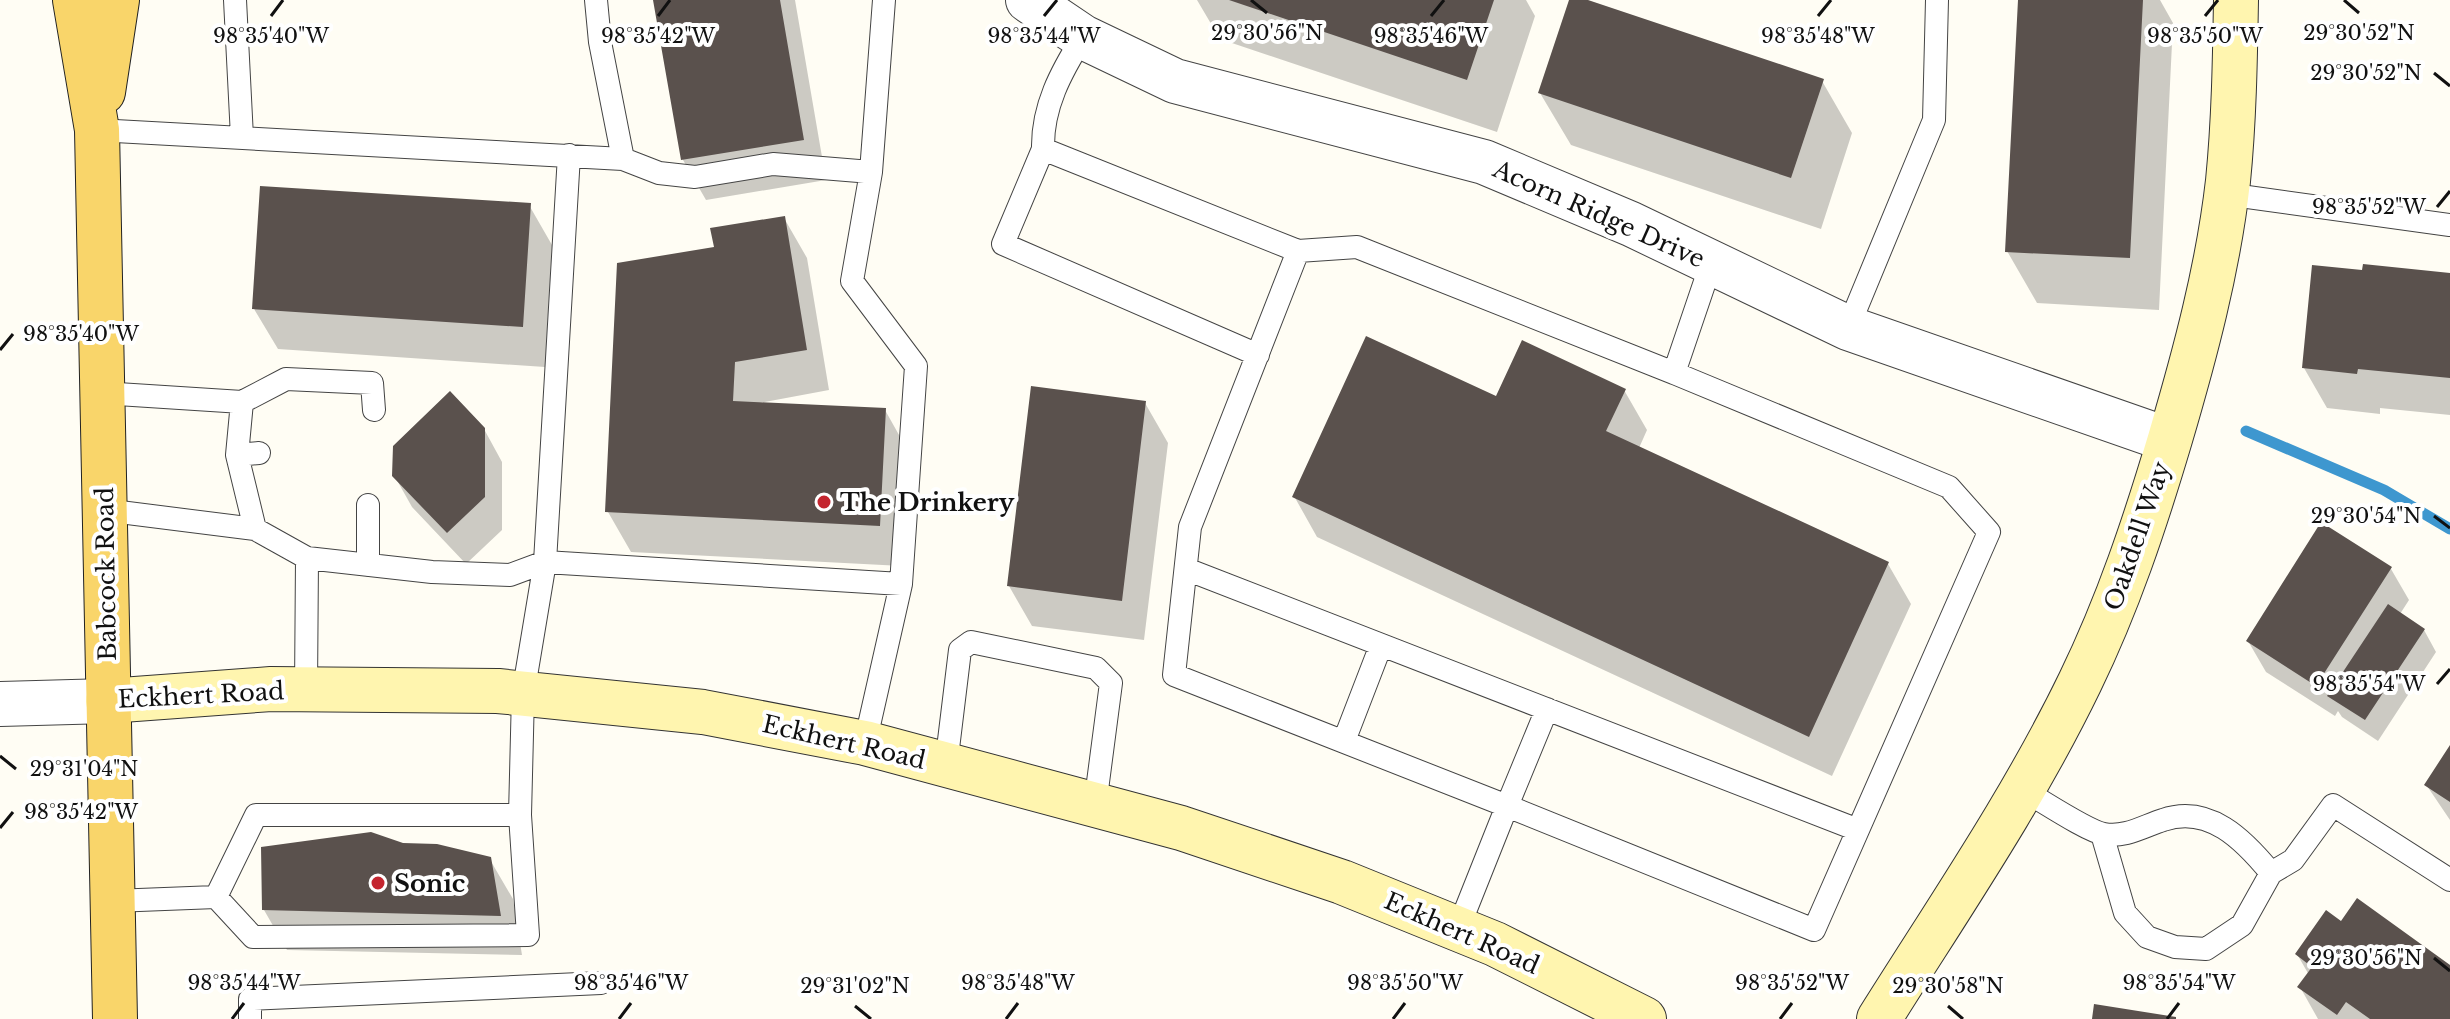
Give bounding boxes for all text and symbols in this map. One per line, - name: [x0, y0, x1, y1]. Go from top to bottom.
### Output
- text: 29°30'56"N: [1211, 21, 1323, 45]
- text: 29°30'52"N: [2303, 21, 2415, 45]
- text: 98°35'40"W: [213, 24, 329, 48]
- text: 98°35'42"W: [601, 24, 715, 48]
- text: 98°35'44"W: [987, 24, 1101, 48]
- text: 98°35'46"W: [1374, 24, 1489, 48]
- text: 98°35'48"W: [1761, 24, 1875, 48]
- text: 98°35'50"W: [2147, 24, 2263, 48]
- text: 29°30'52"N: [2310, 61, 2422, 85]
- street label: Acorn Ridge Drive: [1488, 154, 1709, 274]
- text: 98°35'52"W: [2312, 195, 2426, 219]
- text: 98°35'40"W: [23, 322, 139, 346]
- street label: Oakdell Way: [2098, 457, 2176, 614]
- street label: Babcock Road: [90, 487, 122, 661]
- place label: The Drinkery: [840, 488, 1015, 517]
- marker: The Drinkery: [815, 493, 833, 511]
- text: 29°30'54"N: [2311, 504, 2421, 528]
- text: 98°35'54"W: [2313, 672, 2426, 696]
- street label: Eckhert Road: [117, 676, 285, 714]
- street label: Eckhert Road: [760, 709, 928, 775]
- text: 29°31'04"N: [30, 757, 138, 781]
- text: 98°35'42"W: [24, 800, 138, 824]
- place label: Sonic: [394, 869, 465, 898]
- marker: Sonic: [369, 874, 387, 892]
- street label: Eckhert Road: [1380, 886, 1544, 980]
- text: 29°30'56"N: [2310, 946, 2422, 970]
- text: 98°35'44"W: [187, 971, 301, 995]
- text: 98°35'46"W: [574, 971, 689, 995]
- text: 98°35'48"W: [961, 971, 1075, 995]
- text: 98°35'50"W: [1347, 971, 1463, 995]
- text: 98°35'52"W: [1735, 971, 1849, 995]
- text: 98°35'54"W: [2123, 971, 2236, 995]
- text: 29°31'02"N: [800, 974, 910, 998]
- text: 29°30'58"N: [1892, 974, 2004, 998]

